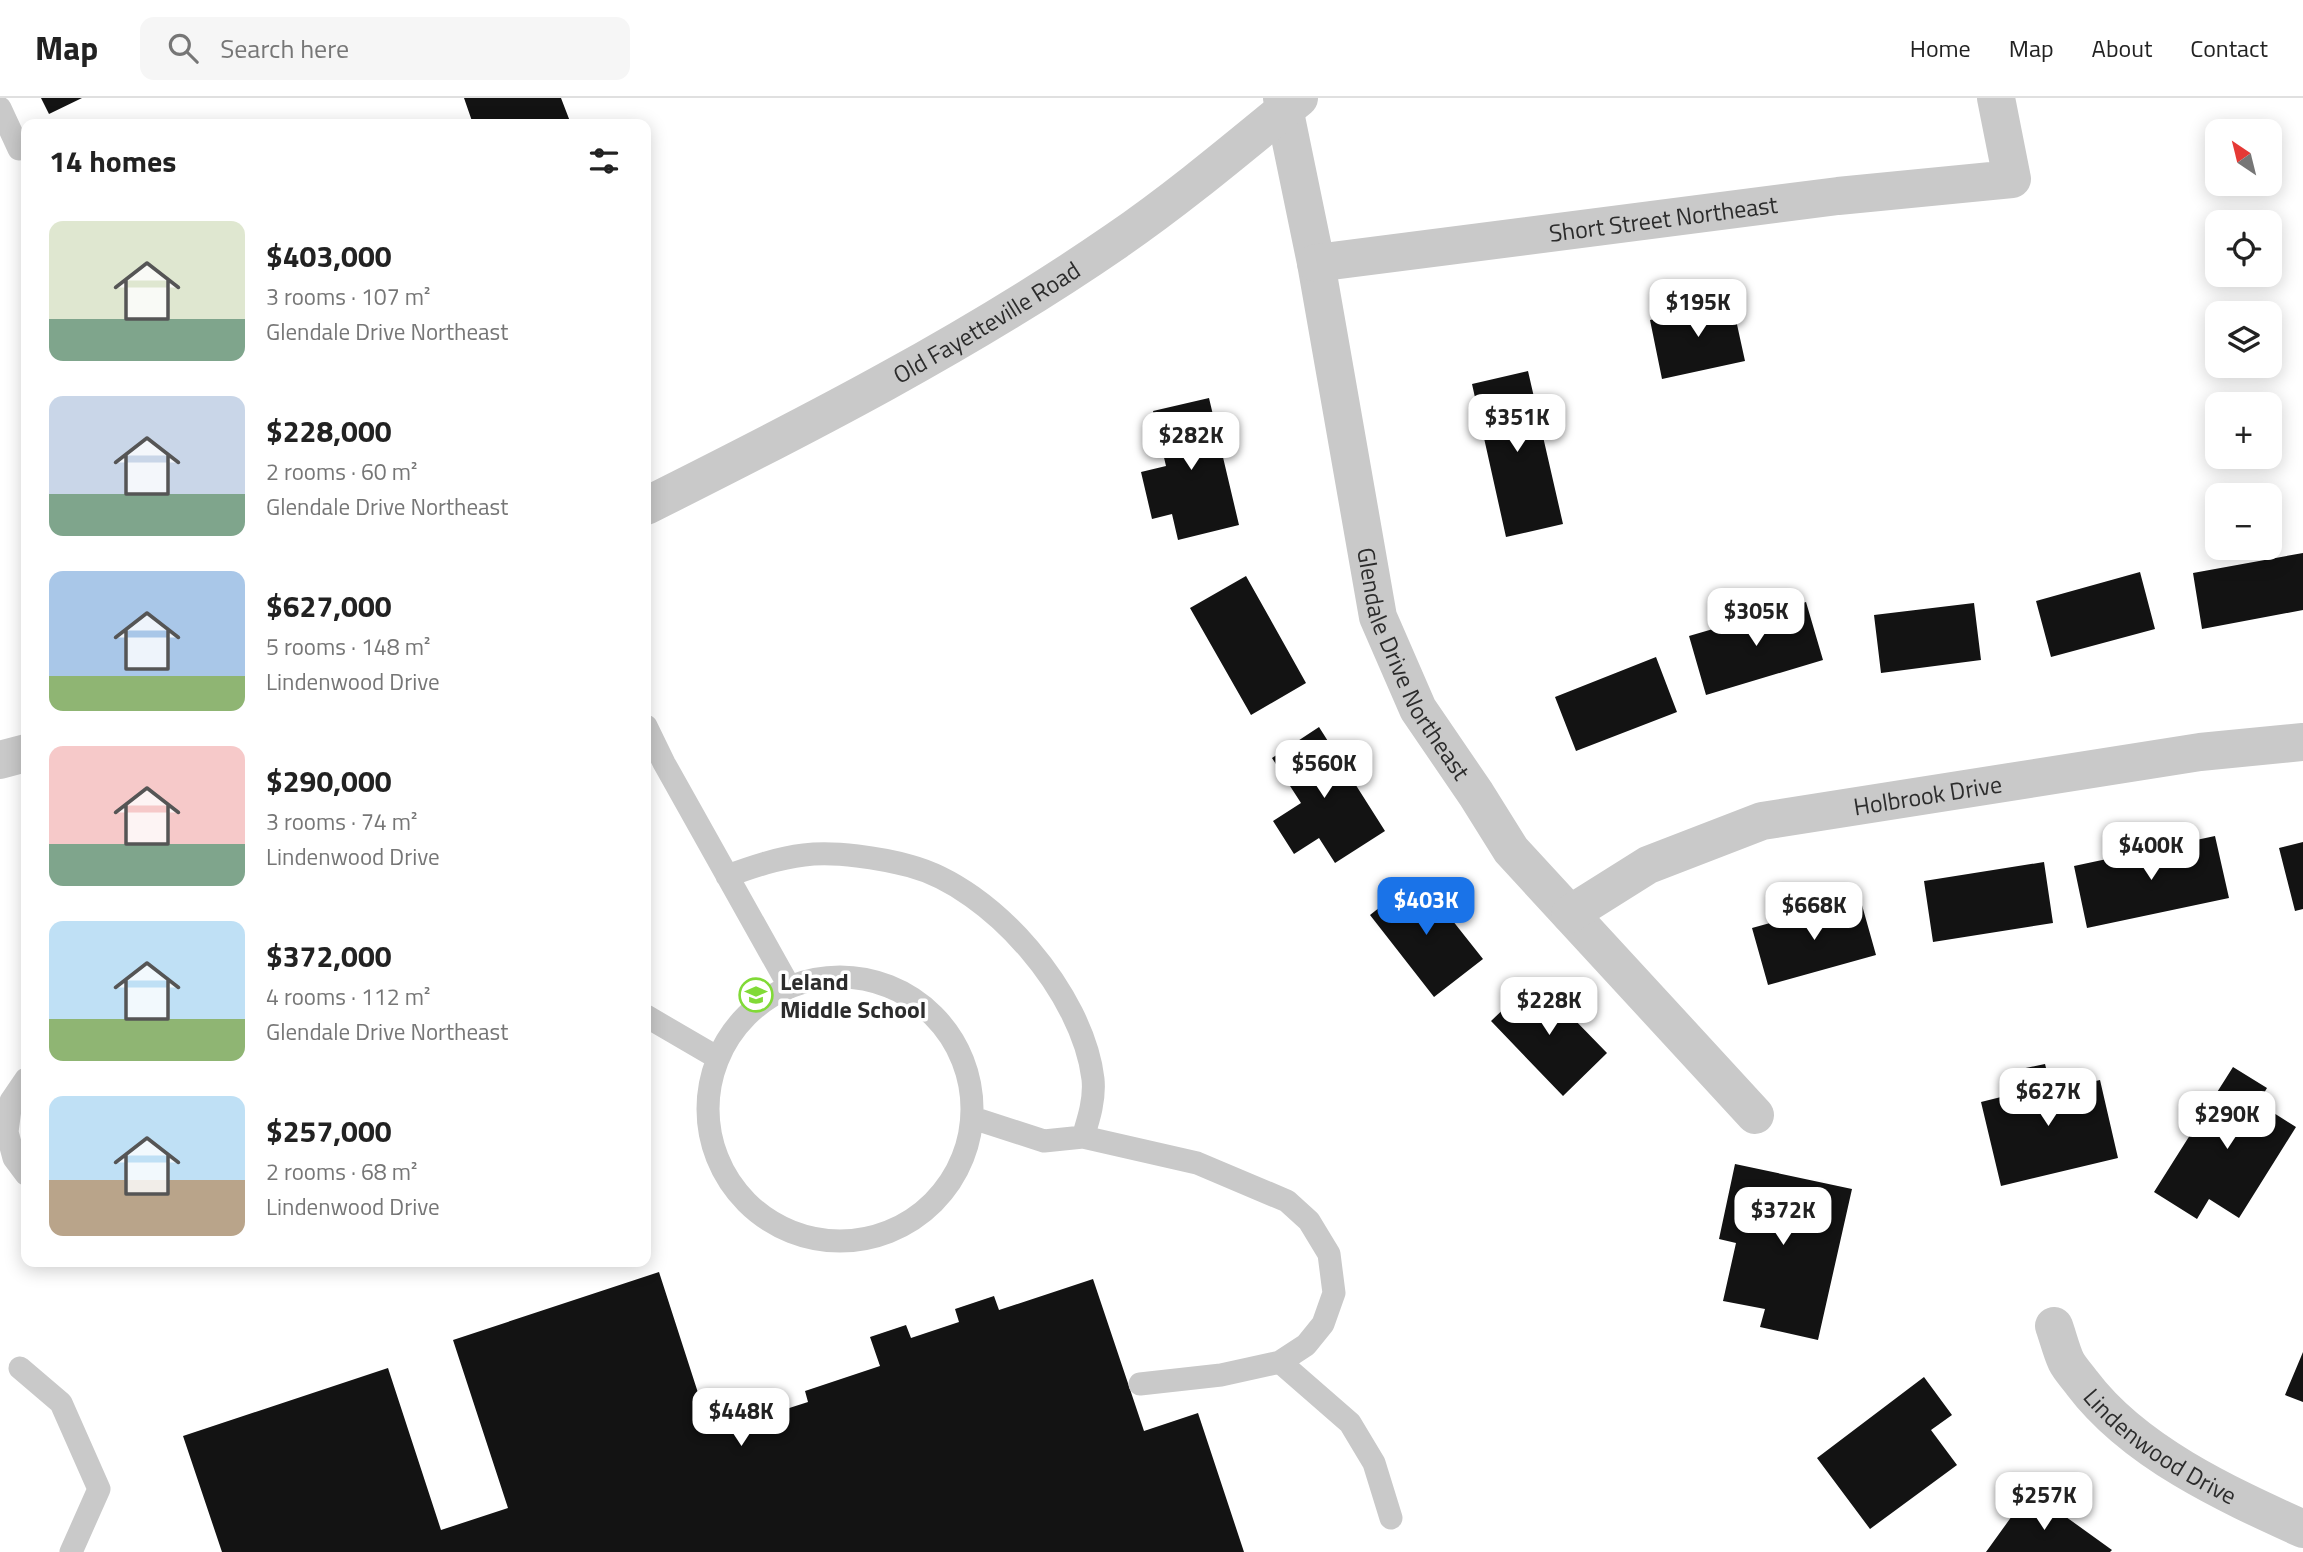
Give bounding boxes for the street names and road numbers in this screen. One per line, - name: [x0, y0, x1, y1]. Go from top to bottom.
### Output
- street label: Short Street Northeast: [1547, 186, 1780, 251]
- street label: Old Fayetteville Road: [886, 252, 1087, 392]
- street label: Glendale Drive Northeast: [1348, 545, 1480, 788]
- street label: Holbrook Drive: [1851, 765, 2004, 824]
- street label: Lindenwood Drive: [2075, 1380, 2243, 1513]

